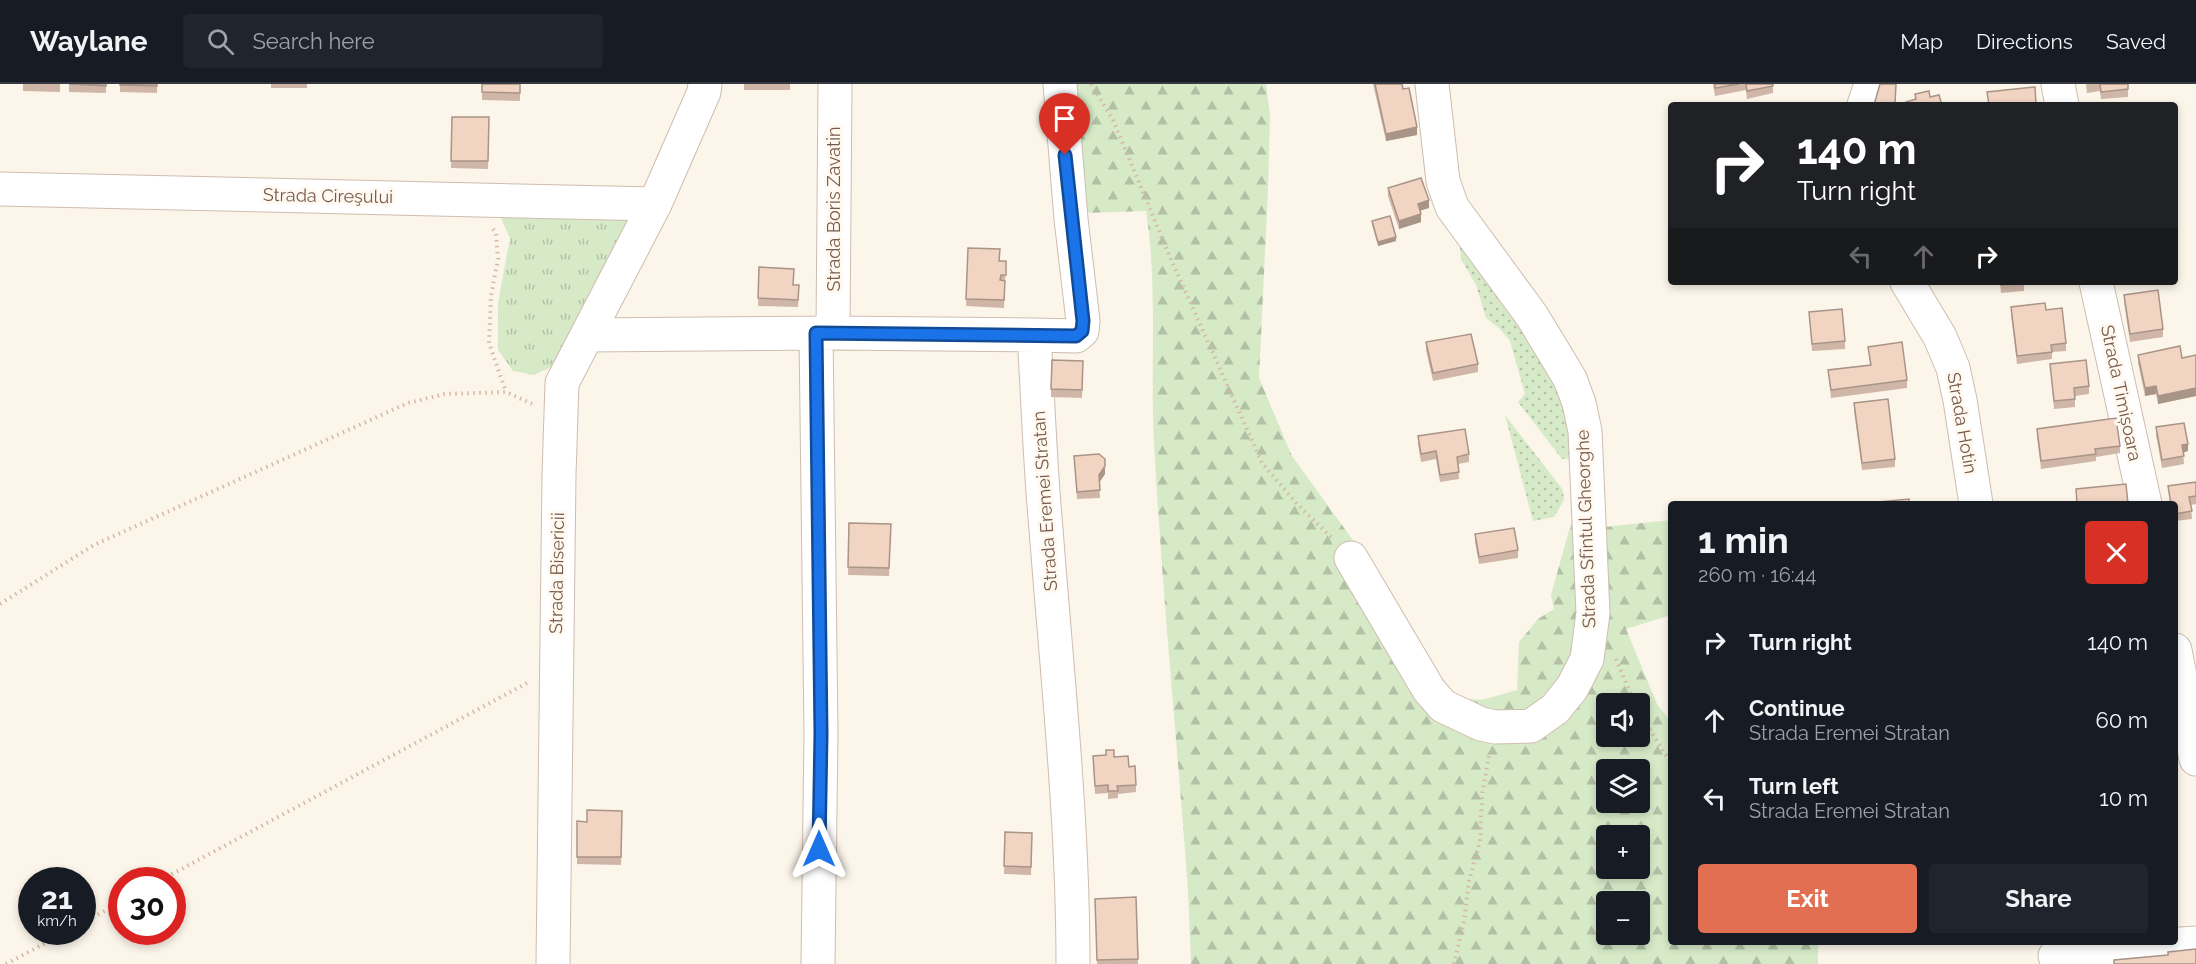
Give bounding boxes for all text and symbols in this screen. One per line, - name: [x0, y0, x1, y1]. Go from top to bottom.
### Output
- search box: [183, 14, 603, 68]
- text: Waylane: [30, 25, 147, 58]
- icon: search: [204, 25, 237, 58]
- text: Search here: [252, 28, 375, 54]
- text: Map: [1900, 29, 1943, 54]
- text: Directions: [1976, 29, 2073, 54]
- text: Saved: [2106, 29, 2166, 54]
- pin: [1039, 93, 1090, 155]
- icon: arrive: [1048, 102, 1081, 135]
- text: 140 m: [1797, 125, 1917, 174]
- street label: Strada Boris Zavatin: [823, 126, 844, 292]
- icon: right: [1698, 126, 1776, 204]
- text: Turn right: [1797, 175, 1916, 206]
- street label: Strada Cireşului: [263, 184, 393, 207]
- icon: left: [1844, 240, 1877, 273]
- icon: ahead: [1907, 240, 1940, 273]
- icon: right: [1970, 240, 2003, 273]
- street label: Strada Timișoara: [2097, 323, 2146, 463]
- street label: Strada Hotin: [1943, 371, 1982, 475]
- street label: Strada Eremei Stratan: [1028, 410, 1061, 592]
- street label: Strada Sfîntul Gheorghe: [1572, 429, 1599, 629]
- street label: Strada Bisericii: [545, 512, 568, 634]
- text: 1 min: [1698, 519, 1789, 561]
- button: close: [2085, 521, 2148, 584]
- text: 260 m · 16:44: [1698, 563, 1816, 587]
- icon: right: [1698, 626, 1731, 659]
- text: Turn right: [1749, 629, 1852, 655]
- text: 140 m: [2087, 629, 2148, 655]
- map controls: [1596, 693, 1650, 945]
- button: sound: [1596, 693, 1650, 747]
- text: Continue: [1749, 695, 1845, 721]
- icon: ahead: [1698, 704, 1731, 737]
- text: 60 m: [2095, 707, 2148, 733]
- text: Strada Eremei Stratan: [1749, 721, 1950, 745]
- button: layers: [1596, 759, 1650, 813]
- text: Turn left: [1749, 773, 1839, 799]
- icon: left: [1698, 782, 1731, 815]
- text: 10 m: [2099, 785, 2148, 811]
- text: Strada Eremei Stratan: [1749, 799, 1950, 823]
- position arrow: [787, 817, 851, 881]
- button: +: [1596, 825, 1650, 879]
- button: Exit: [1698, 864, 1917, 933]
- button: Share: [1929, 864, 2148, 933]
- speed limit sign: 30: [108, 867, 186, 945]
- text: 21: [41, 881, 73, 916]
- button: −: [1596, 891, 1650, 945]
- text: km/h: [37, 912, 77, 930]

